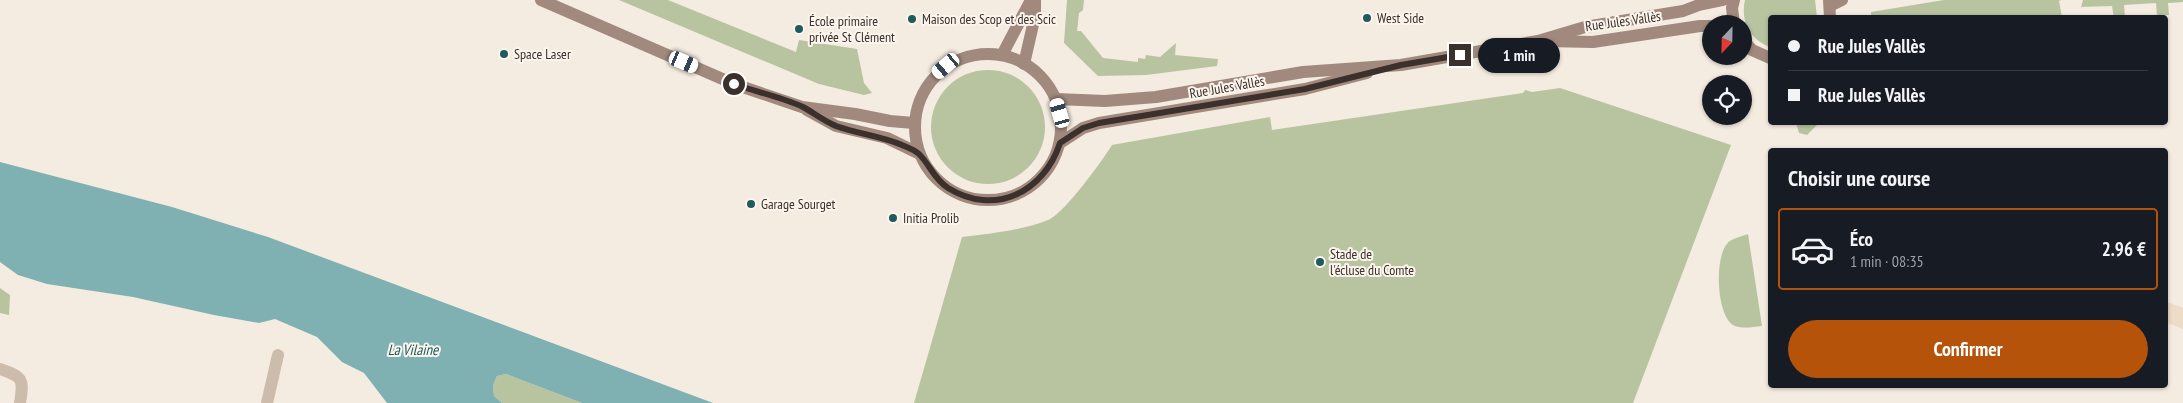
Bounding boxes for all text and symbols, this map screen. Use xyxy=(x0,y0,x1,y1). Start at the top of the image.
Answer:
street label: Rue Jules Vallès xyxy=(1584,7,1662,35)
place label: West Side xyxy=(1377,9,1424,27)
place label: Maison des Scop et des Scic xyxy=(922,10,1056,28)
place label: École primaire privée St Clément xyxy=(809,12,895,46)
marker: West Side xyxy=(1361,12,1373,24)
marker: Maison des Scop et des Scic xyxy=(906,13,918,25)
north arrow xyxy=(1702,15,1752,65)
map controls xyxy=(1702,15,1752,125)
marker: École primaire privée St Clément xyxy=(793,23,805,35)
text: Rue Jules Vallès xyxy=(1818,34,1925,58)
callout: 1 min xyxy=(1478,38,1560,72)
route end xyxy=(1449,44,1471,66)
place label: Space Laser xyxy=(514,45,571,63)
text: 1 min xyxy=(1503,45,1535,65)
marker: Space Laser xyxy=(498,48,510,60)
car xyxy=(667,49,700,75)
car xyxy=(929,51,962,81)
street label: Rue Jules Vallès xyxy=(1188,71,1266,102)
route start xyxy=(723,73,745,95)
button: locate xyxy=(1702,75,1752,125)
text: Rue Jules Vallès xyxy=(1818,83,1925,107)
car xyxy=(1048,97,1071,129)
text: Choisir une course xyxy=(1788,164,1930,192)
place label: Garage Sourget xyxy=(761,195,836,213)
marker: Garage Sourget xyxy=(745,198,757,210)
place label: Initia Prolib xyxy=(903,209,959,227)
marker: Initia Prolib xyxy=(887,212,899,224)
icon: car xyxy=(1790,227,1835,272)
text: Éco xyxy=(1850,227,1873,251)
text: 2.96 € xyxy=(2102,237,2146,261)
place label: Stade de l'écluse du Comte xyxy=(1330,245,1414,279)
text: 1 min · 08:35 xyxy=(1850,251,1924,271)
marker: Stade de l'écluse du Comte xyxy=(1314,256,1326,268)
button: Confirmer xyxy=(1788,320,2148,378)
water label: La Vilaine xyxy=(388,340,439,359)

